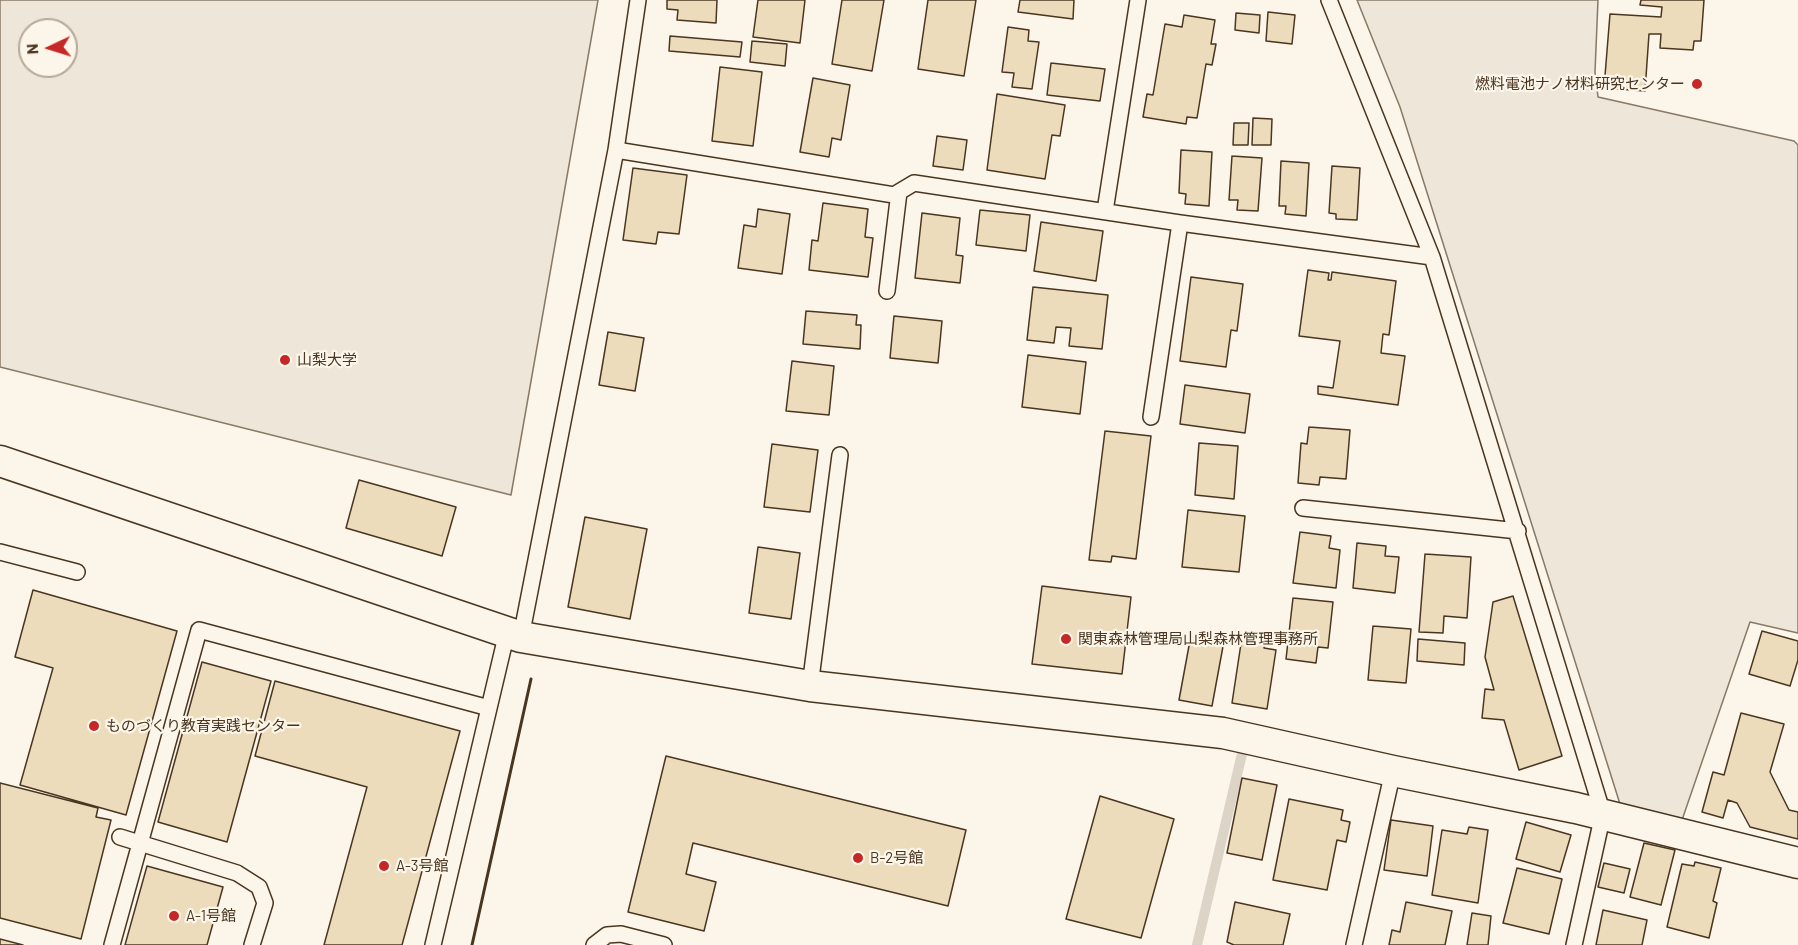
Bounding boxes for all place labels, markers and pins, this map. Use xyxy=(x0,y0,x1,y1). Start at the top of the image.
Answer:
place label: 燃料電池ナノ材料研究センター xyxy=(1475,75,1685,93)
marker: 燃料電池ナノ材料研究センター xyxy=(1690,77,1704,91)
place label: 山梨大学 xyxy=(297,351,357,369)
marker: 山梨大学 xyxy=(278,353,292,367)
place label: 関東森林管理局山梨森林管理事務所 xyxy=(1078,630,1318,648)
marker: 関東森林管理局山梨森林管理事務所 xyxy=(1059,632,1073,646)
place label: ものづくり教育実践センター xyxy=(106,717,301,735)
marker: ものづくり教育実践センター xyxy=(87,719,101,733)
place label: B-2号館 xyxy=(870,849,923,867)
marker: B-2号館 xyxy=(851,851,865,865)
place label: A-3号館 xyxy=(396,857,449,875)
marker: A-3号館 xyxy=(377,859,391,873)
place label: A-1号館 xyxy=(186,907,236,925)
marker: A-1号館 xyxy=(167,909,181,923)

